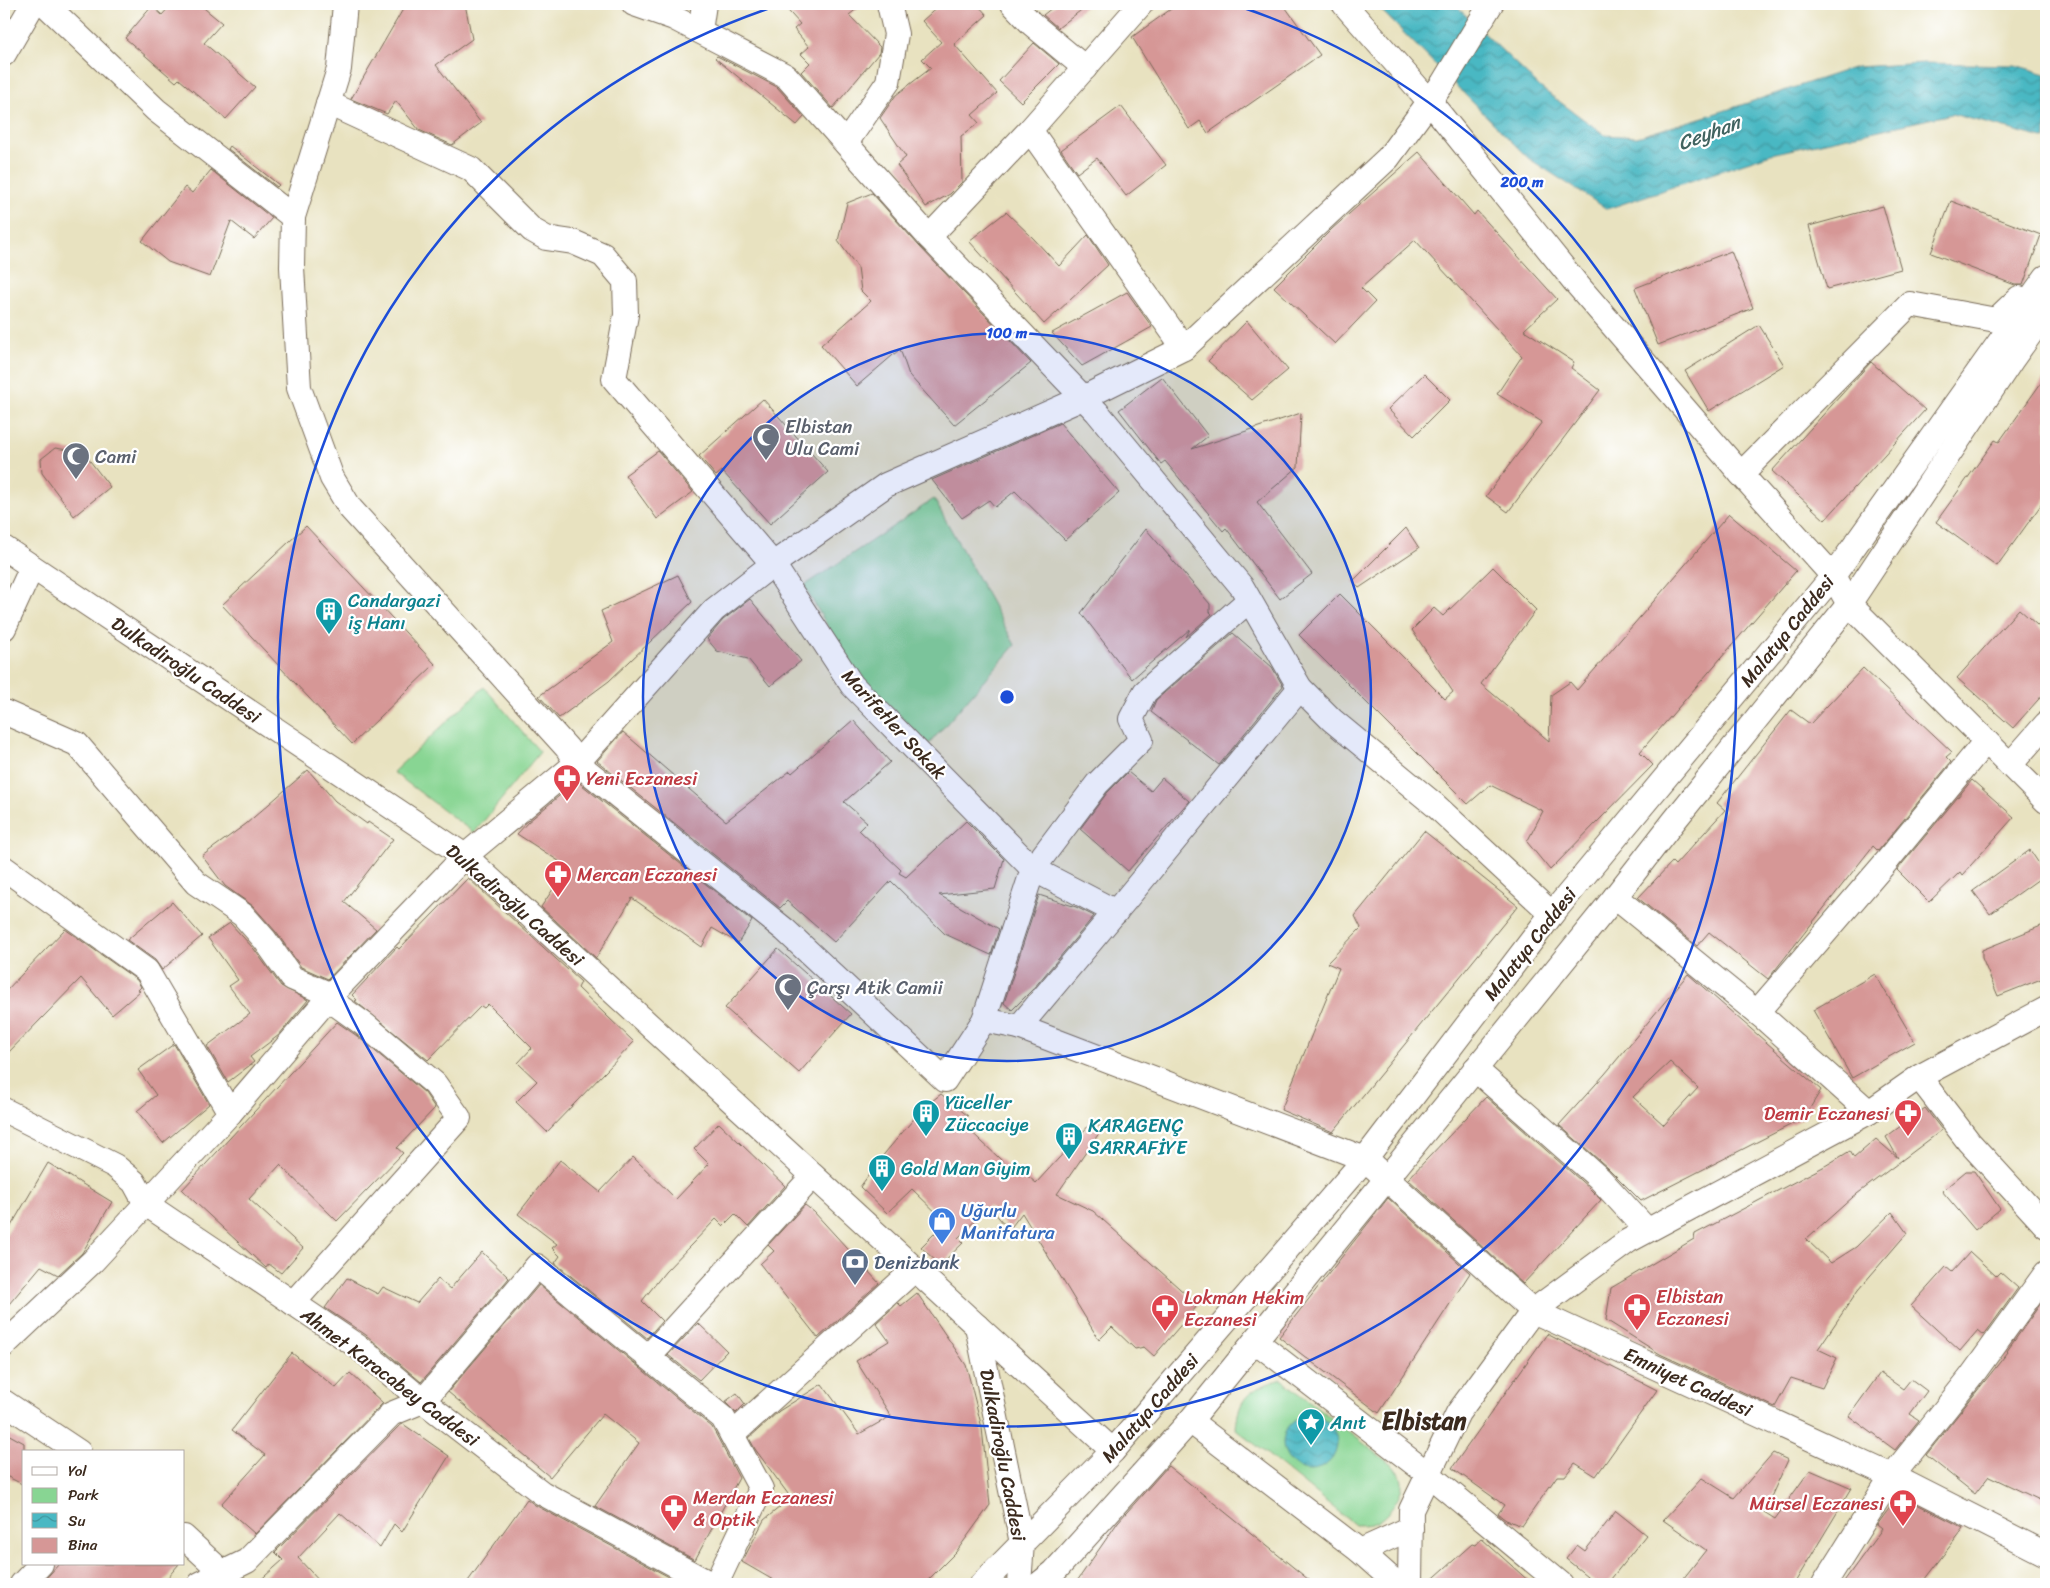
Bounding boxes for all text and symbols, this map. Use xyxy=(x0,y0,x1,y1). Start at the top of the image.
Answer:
water label: Ceyhan xyxy=(1673,105,1747,160)
text: 200 m xyxy=(1499,169,1544,195)
text: 100 m xyxy=(987,320,1028,346)
place label: Elbistan Ulu Cami xyxy=(785,410,860,465)
mosque icon: Elbistan Ulu Cami xyxy=(751,422,781,461)
place label: Cami xyxy=(95,440,137,473)
mosque icon: Cami xyxy=(61,441,91,480)
street label: Malatya Caddesi xyxy=(1731,567,1843,695)
place label: Candargazi iş Hanı xyxy=(348,584,441,639)
building icon: Candargazi iş Hanı xyxy=(314,596,344,635)
street label: Dulkadiroğlu Caddesi xyxy=(104,608,268,733)
street label: Marifetler Sokak xyxy=(833,661,955,788)
centre of rings xyxy=(998,688,1016,706)
place label: Yeni Eczanesi xyxy=(586,762,698,795)
pharmacy icon: Yeni Eczanesi xyxy=(552,763,582,802)
street label: Dulkadiroğlu Caddesi xyxy=(438,835,592,975)
place label: Mercan Eczanesi xyxy=(577,858,718,891)
pharmacy icon: Mercan Eczanesi xyxy=(543,859,573,898)
street label: Malatya Caddesi xyxy=(1475,879,1586,1008)
place label: Çarşı Atik Camii xyxy=(807,971,943,1004)
mosque icon: Çarşı Atik Camii xyxy=(773,972,803,1011)
place label: Yüceller Züccaciye xyxy=(945,1086,1029,1141)
place label: Demir Eczanesi xyxy=(1764,1097,1890,1130)
building icon: Yüceller Züccaciye xyxy=(911,1098,941,1137)
pharmacy icon: Demir Eczanesi xyxy=(1893,1098,1923,1137)
place label: KARAGENÇ SARRAFİYE xyxy=(1088,1109,1188,1164)
building icon: KARAGENÇ SARRAFİYE xyxy=(1054,1121,1084,1160)
place label: Gold Man Giyim xyxy=(901,1152,1031,1185)
building icon: Gold Man Giyim xyxy=(867,1153,897,1192)
place label: Uğurlu Manifatura xyxy=(961,1194,1055,1249)
shop icon: Uğurlu Manifatura xyxy=(927,1206,957,1245)
place label: Denizbank xyxy=(874,1246,960,1279)
bank icon: Denizbank xyxy=(840,1247,870,1286)
place label: Elbistan Eczanesi xyxy=(1656,1280,1729,1335)
place label: Lokman Hekim Eczanesi xyxy=(1184,1281,1304,1336)
pharmacy icon: Elbistan Eczanesi xyxy=(1622,1292,1652,1331)
pharmacy icon: Lokman Hekim Eczanesi xyxy=(1150,1293,1180,1332)
street label: Ahmet Karacabey Caddesi xyxy=(293,1298,487,1456)
street label: Emniyet Caddesi xyxy=(1618,1338,1758,1427)
street label: Malatya Caddesi xyxy=(1093,1345,1208,1470)
street label: Dulkadiroğlu Caddesi xyxy=(970,1366,1036,1545)
district label: Elbistan xyxy=(1382,1400,1467,1442)
place label: Anıt xyxy=(1329,1406,1366,1439)
place icon: Anıt xyxy=(1296,1407,1326,1446)
legend xyxy=(22,1450,185,1566)
text: Yol xyxy=(68,1458,87,1484)
place label: Merdan Eczanesi & Optik xyxy=(693,1481,834,1536)
text: Park xyxy=(68,1482,99,1508)
place label: Mürsel Eczanesi xyxy=(1750,1487,1885,1520)
pharmacy icon: Mürsel Eczanesi xyxy=(1888,1488,1918,1527)
pharmacy icon: Merdan Eczanesi & Optik xyxy=(659,1493,689,1532)
text: Su xyxy=(68,1508,85,1534)
text: Bina xyxy=(68,1532,98,1558)

